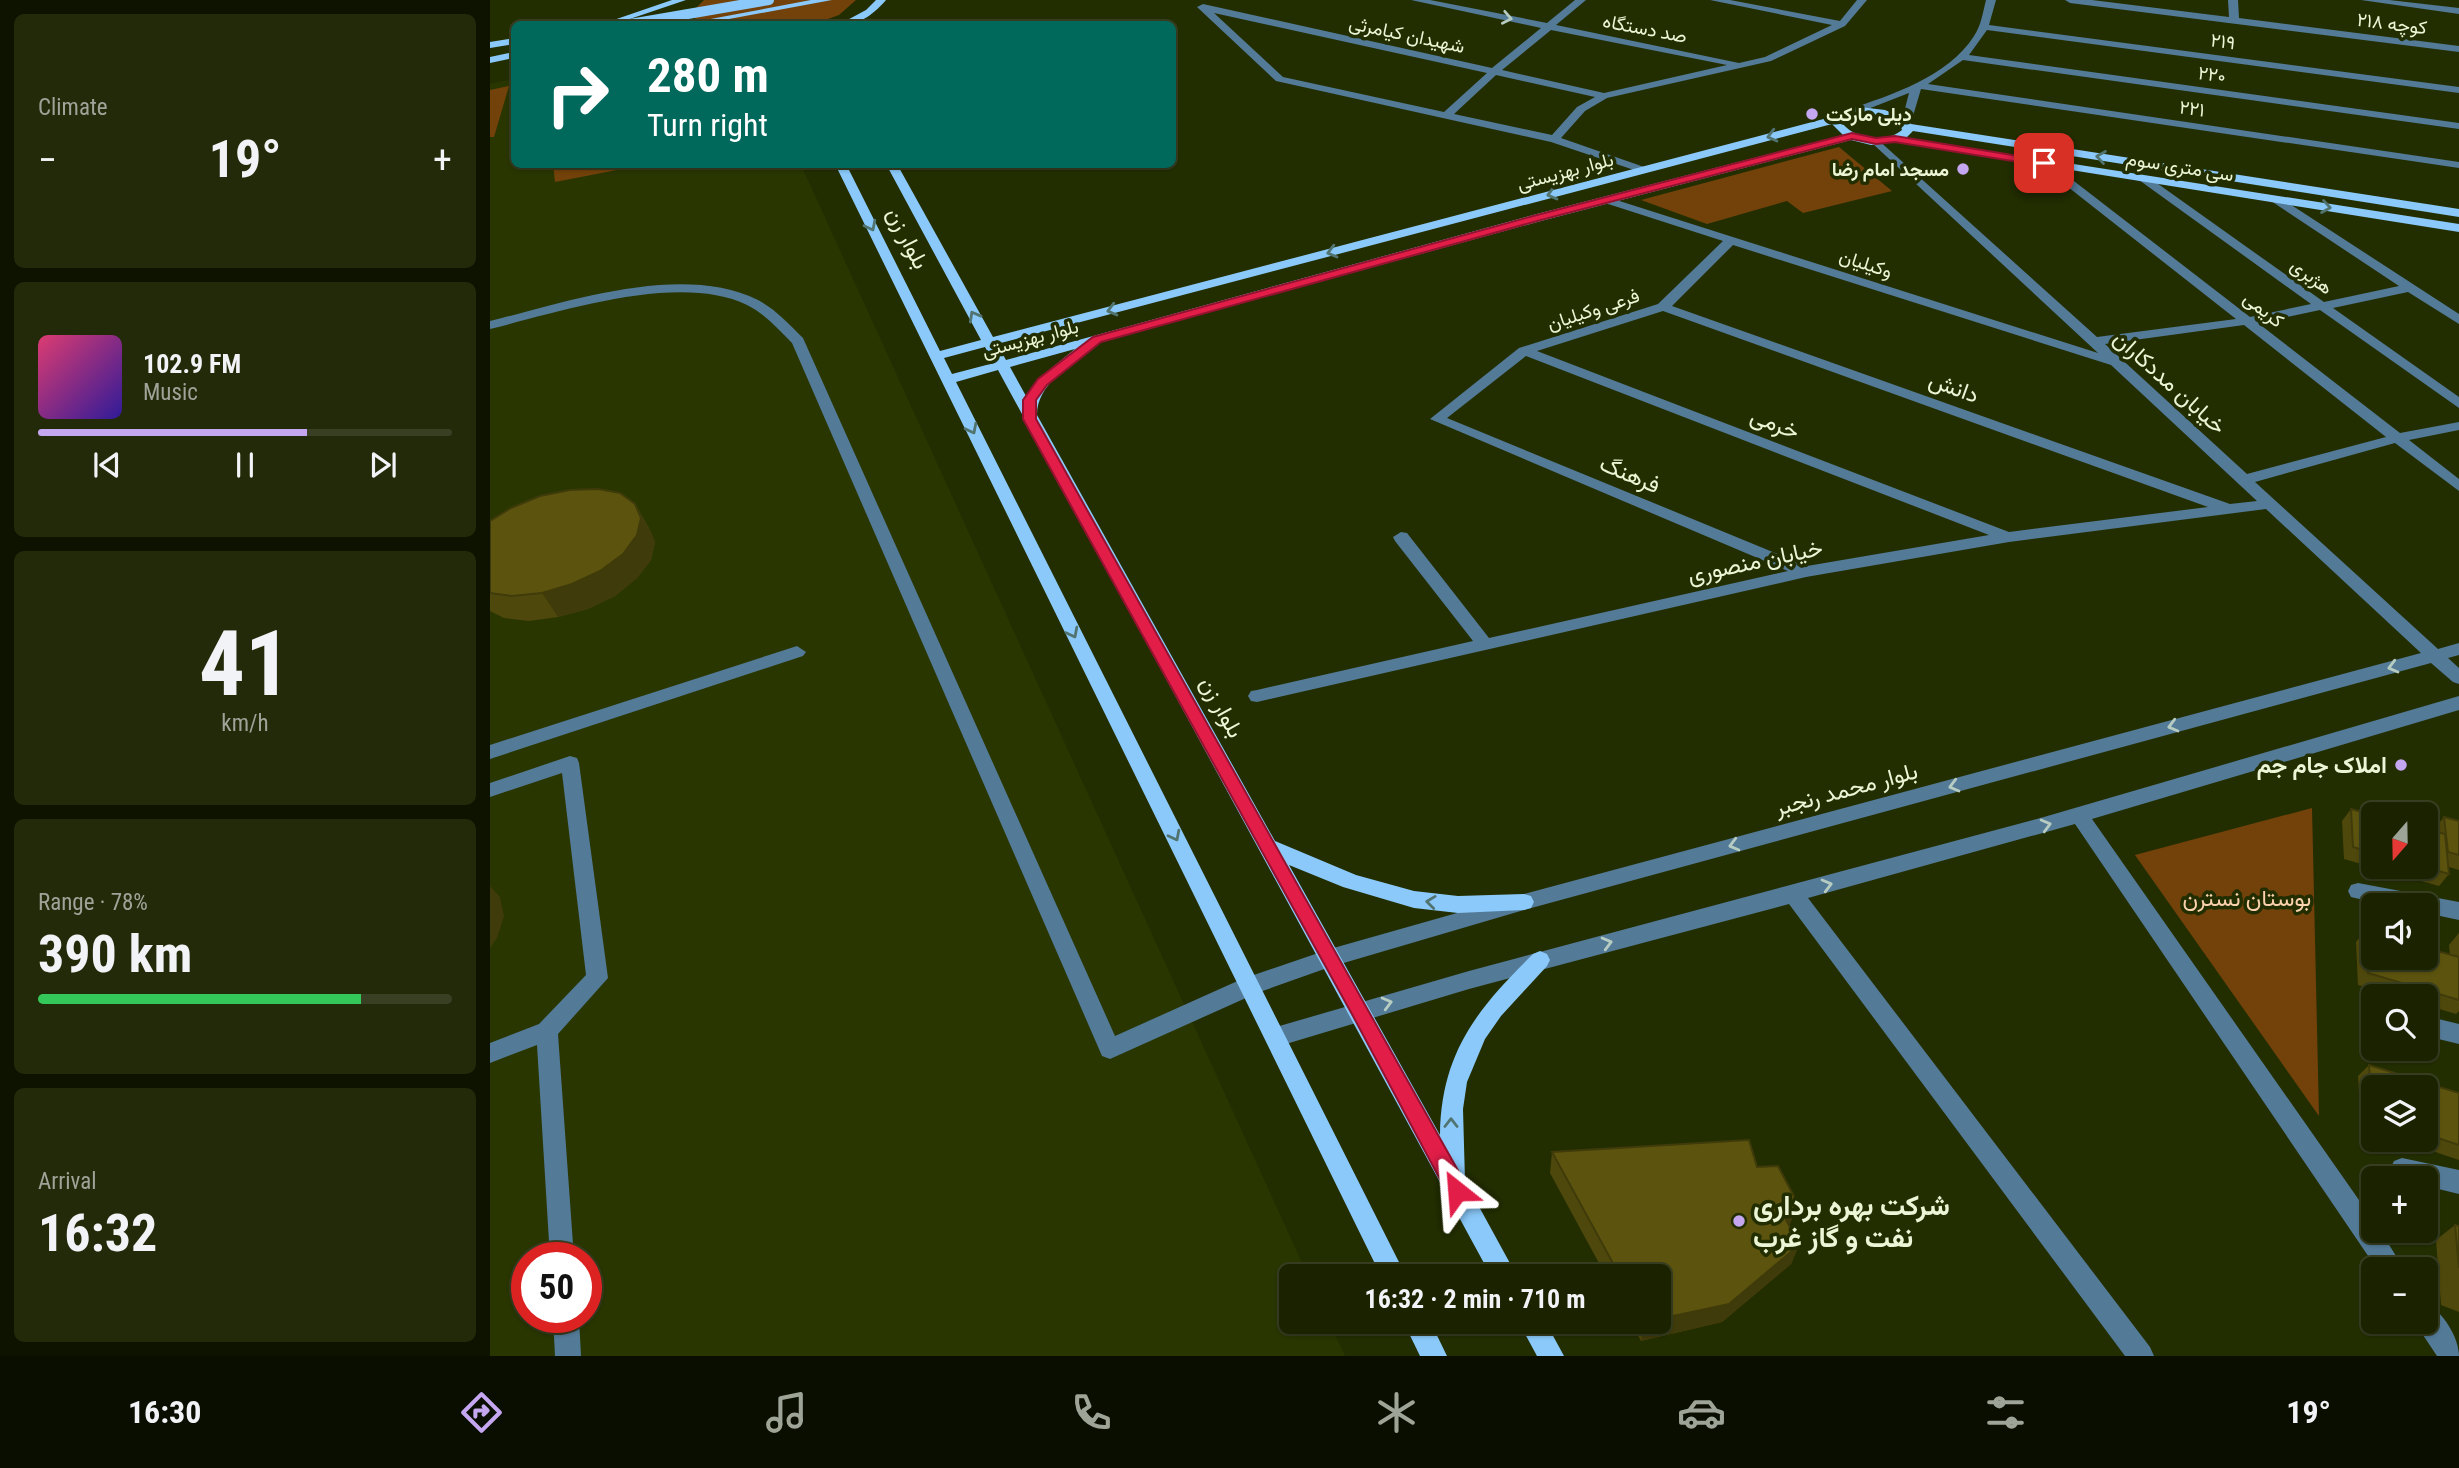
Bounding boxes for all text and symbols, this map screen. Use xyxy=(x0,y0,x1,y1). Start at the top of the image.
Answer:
street label: کوچه ۲۱۸ xyxy=(2355,8,2428,41)
street label: صد دستگاه xyxy=(1601,9,1689,48)
one-way arrow xyxy=(1501,10,1513,25)
street label: شهیدان کیامرثی xyxy=(1347,11,1467,58)
street label: ۲۱۹ xyxy=(2209,28,2237,55)
text: 280 m xyxy=(647,47,769,104)
icon: right xyxy=(532,49,623,140)
street label: ۲۲۰ xyxy=(2197,61,2227,88)
text: Climate xyxy=(38,94,108,121)
street label: ۲۲۱ xyxy=(2178,95,2206,122)
place label: دیلی مارکت xyxy=(1826,103,1912,127)
text: Turn right xyxy=(647,106,768,144)
marker: دیلی مارکت xyxy=(1804,106,1820,122)
one-way arrow xyxy=(1766,128,1778,142)
text: 19° xyxy=(209,129,281,190)
pin xyxy=(2014,133,2074,193)
text: − xyxy=(38,138,57,182)
text: + xyxy=(433,138,452,182)
icon: arrive xyxy=(2025,144,2063,182)
street label: سی متری سوم xyxy=(2124,147,2235,187)
street label: بلوار بهزیستی xyxy=(1514,148,1616,195)
one-way arrow xyxy=(2095,150,2107,165)
place label: مسجد امام رضا xyxy=(1832,158,1949,182)
marker: مسجد امام رضا xyxy=(1955,161,1971,177)
one-way arrow xyxy=(1546,186,1558,200)
one-way arrow xyxy=(2320,199,2332,214)
street label: بلوار زن xyxy=(880,203,934,274)
one-way arrow xyxy=(862,219,876,231)
one-way arrow xyxy=(1326,244,1338,258)
street label: وکیلیان xyxy=(1836,244,1895,283)
street label: هژبری xyxy=(2286,253,2337,299)
street label: فرعی وکیلیان xyxy=(1544,284,1642,335)
street label: کریمی xyxy=(2239,286,2289,332)
one-way arrow xyxy=(1106,302,1118,316)
one-way arrow xyxy=(969,311,982,323)
street label: بلوار بهزیستی xyxy=(979,315,1081,362)
street label: خیابان مددکاران xyxy=(2107,325,2231,441)
text: 102.9 FM xyxy=(143,349,241,379)
street label: دانش xyxy=(1925,366,1983,409)
text: Music xyxy=(143,379,198,406)
street label: خرمی xyxy=(1746,402,1803,446)
one-way arrow xyxy=(963,422,977,434)
icon: previous xyxy=(88,446,126,484)
icon: pause xyxy=(226,446,264,484)
icon: next xyxy=(364,446,402,484)
street label: فرهنگ xyxy=(1595,450,1664,500)
street label: خیابان منصوری xyxy=(1685,534,1825,590)
text: 41 xyxy=(199,611,291,717)
one-way arrow xyxy=(1065,626,1079,638)
one-way arrow xyxy=(2387,659,2399,673)
street label: بلوار زن xyxy=(1193,672,1249,743)
text: km/h xyxy=(221,710,269,737)
one-way arrow xyxy=(2168,718,2180,732)
place label: املاک جام جم xyxy=(2257,752,2387,780)
street label: بلوار محمد رنجبر xyxy=(1771,757,1921,823)
marker: املاک جام جم xyxy=(2393,757,2409,773)
one-way arrow xyxy=(1948,777,1960,792)
north arrow xyxy=(2361,802,2438,878)
map controls xyxy=(2361,802,2438,1334)
one-way arrow xyxy=(2040,818,2052,833)
one-way arrow xyxy=(1167,829,1180,842)
one-way arrow xyxy=(1728,837,1740,851)
one-way arrow xyxy=(1821,879,1833,893)
park label: بوستان نسترن xyxy=(2183,885,2311,913)
text: Range · 78% xyxy=(38,889,148,916)
button: sound xyxy=(2361,893,2438,970)
one-way arrow xyxy=(1425,895,1437,910)
text: 390 km xyxy=(38,924,192,985)
one-way arrow xyxy=(1601,937,1613,951)
button: search xyxy=(2361,984,2438,1061)
one-way arrow xyxy=(1381,996,1393,1011)
button: layers xyxy=(2361,1075,2438,1152)
one-way arrow xyxy=(1443,1117,1459,1128)
position arrow xyxy=(1420,1154,1494,1228)
button: + xyxy=(2361,1166,2438,1243)
text: Arrival xyxy=(38,1168,97,1195)
place label: شرکت بهره برداری نفت و گاز غرب xyxy=(1753,1189,1950,1255)
text: 16:32 xyxy=(38,1203,157,1264)
marker: شرکت بهره برداری نفت و گاز غرب xyxy=(1731,1213,1747,1229)
speed limit sign: 50 xyxy=(511,1242,602,1333)
button: − xyxy=(2361,1257,2438,1334)
text: 16:32 · 2 min · 710 m xyxy=(1365,1284,1585,1314)
icon: directions xyxy=(457,1388,506,1437)
icon: music xyxy=(762,1388,811,1437)
icon: phone xyxy=(1067,1388,1116,1437)
icon: climate xyxy=(1372,1388,1421,1437)
icon: car xyxy=(1677,1388,1726,1437)
icon: filters xyxy=(1981,1388,2030,1437)
text: 16:30 xyxy=(128,1393,201,1431)
text: 19° xyxy=(2286,1393,2331,1431)

